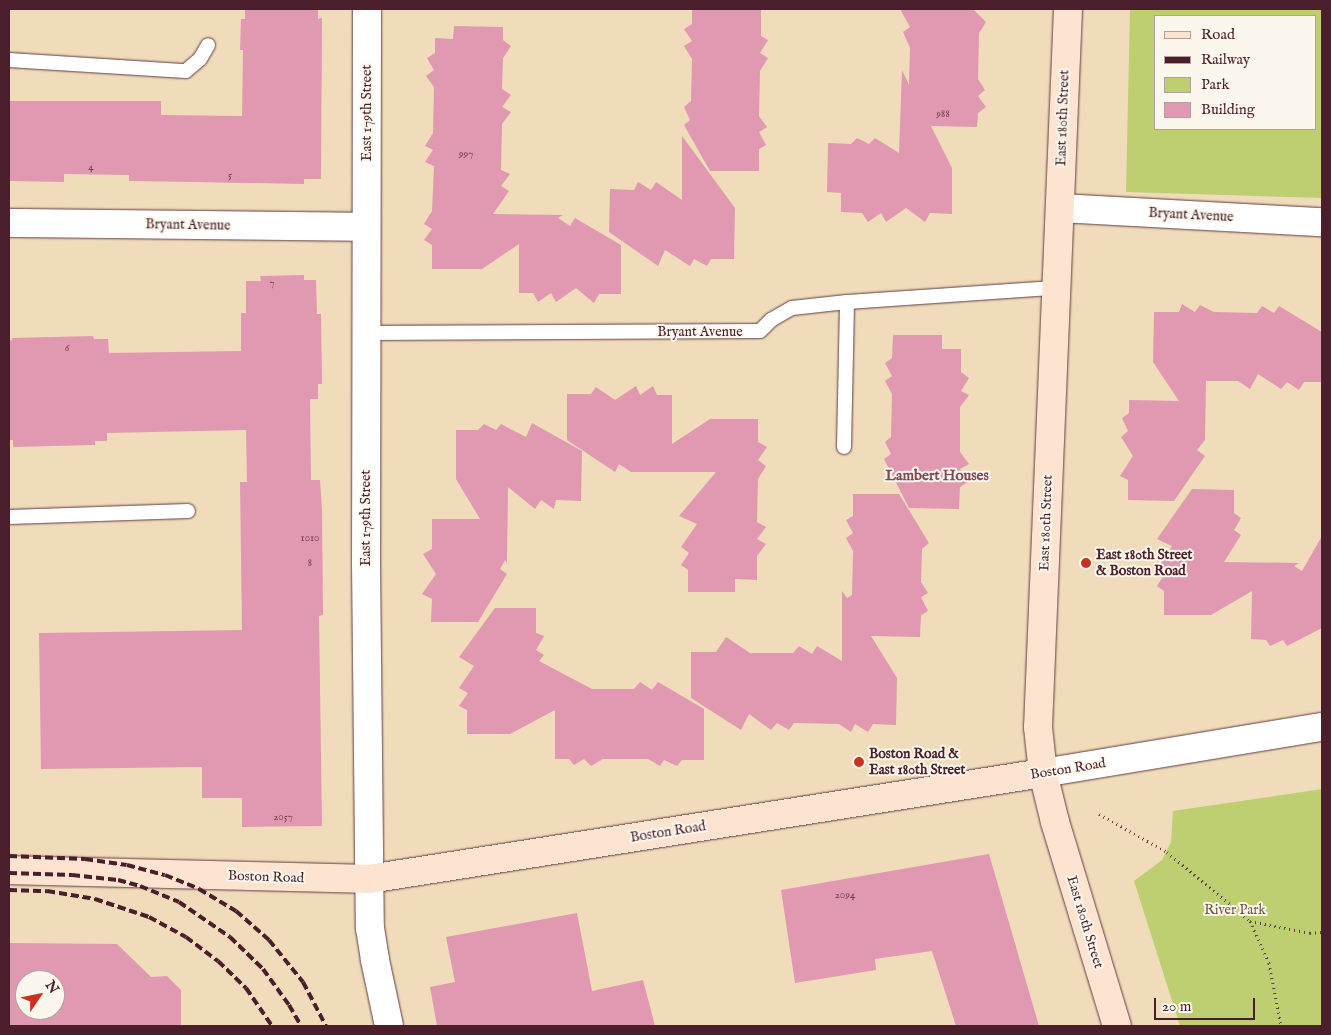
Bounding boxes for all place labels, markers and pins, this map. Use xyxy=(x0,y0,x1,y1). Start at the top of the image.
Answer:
place label: East 180th Street & Boston Road xyxy=(1096,547,1192,580)
marker: East 180th Street & Boston Road xyxy=(1080,557,1092,569)
place label: Boston Road & East 180th Street xyxy=(869,746,965,779)
marker: Boston Road & East 180th Street xyxy=(853,756,865,768)

